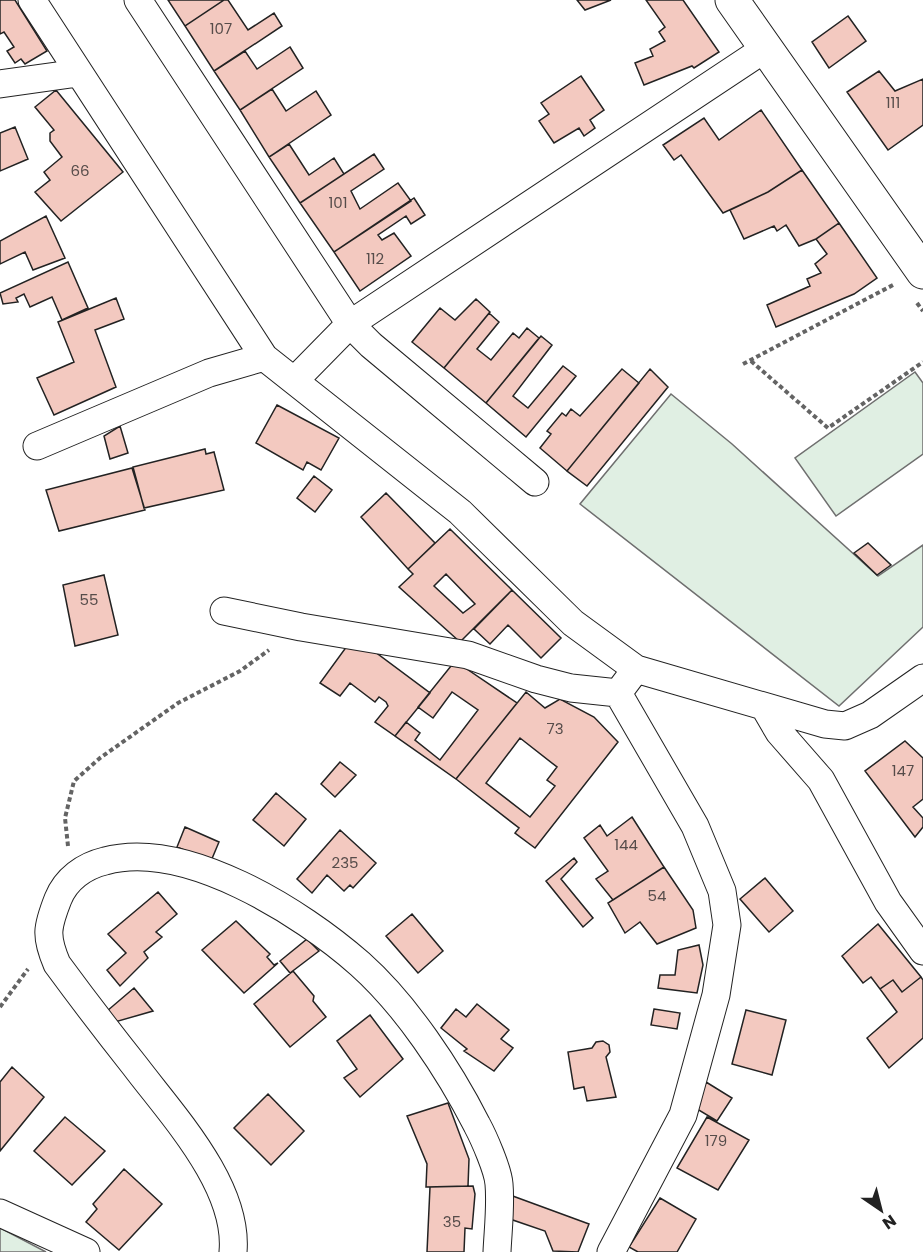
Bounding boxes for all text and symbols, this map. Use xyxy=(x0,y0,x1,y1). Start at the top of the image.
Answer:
house number: 107 xyxy=(210,18,232,39)
house number: 111 xyxy=(886,92,900,113)
house number: 66 xyxy=(70,160,90,181)
house number: 101 xyxy=(328,192,348,213)
house number: 112 xyxy=(366,248,384,269)
house number: 55 xyxy=(80,589,98,610)
house number: 73 xyxy=(546,718,564,739)
house number: 147 xyxy=(892,760,914,781)
house number: 144 xyxy=(614,834,638,855)
house number: 235 xyxy=(332,852,358,873)
house number: 54 xyxy=(648,885,666,906)
house number: 179 xyxy=(705,1130,727,1151)
north arrow xyxy=(851,1180,911,1240)
text: N xyxy=(878,1209,901,1235)
house number: 35 xyxy=(443,1211,461,1232)

